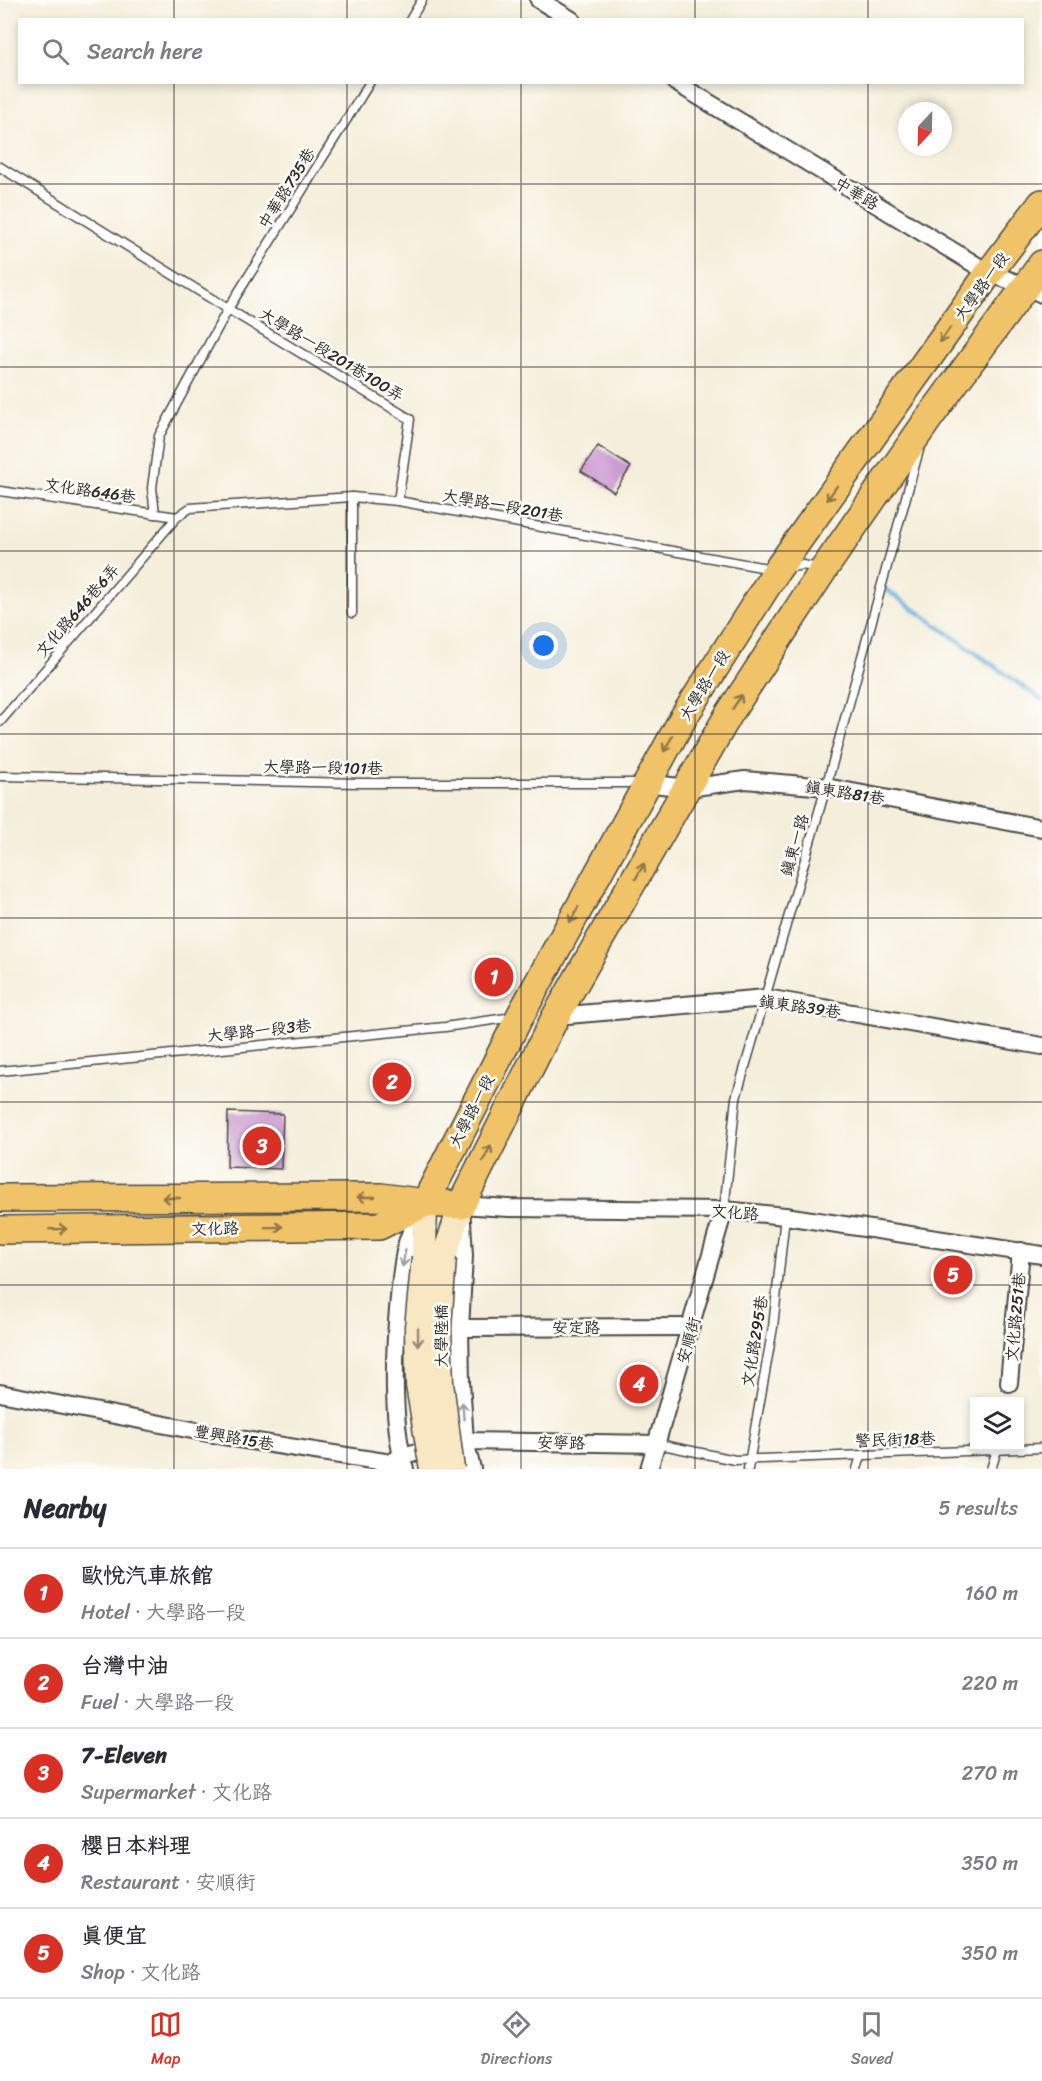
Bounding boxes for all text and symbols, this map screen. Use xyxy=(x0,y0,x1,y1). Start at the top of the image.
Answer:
search box xyxy=(18,18,1024,84)
text: Search here xyxy=(87,32,203,71)
icon: search xyxy=(39,35,72,68)
north arrow xyxy=(898,102,952,156)
street label: 中華路735巷 xyxy=(250,142,323,235)
street label: 中華路 xyxy=(829,169,885,218)
street label: 大學路一段 xyxy=(946,245,1017,327)
street label: 大學路一段201巷100弄 xyxy=(253,299,410,409)
one-way arrow xyxy=(939,326,951,342)
street label: 文化路646巷 xyxy=(42,470,138,511)
street label: 大學路一段201巷 xyxy=(440,481,566,530)
one-way arrow xyxy=(826,485,838,501)
street label: 文化路646巷6弄 xyxy=(28,557,127,664)
your location xyxy=(529,631,558,660)
street label: 大學路一段 xyxy=(671,644,738,727)
one-way arrow xyxy=(732,694,744,711)
one-way arrow xyxy=(662,735,674,752)
street label: 大學路一段101巷 xyxy=(263,752,383,783)
street label: 鎮東路81巷 xyxy=(803,772,887,813)
street label: 鎮東一路 xyxy=(772,810,817,880)
one-way arrow xyxy=(634,863,646,880)
one-way arrow xyxy=(568,906,579,924)
pin: 1 xyxy=(474,954,514,1000)
street label: 鎮東路39巷 xyxy=(757,986,843,1027)
street label: 大學路一段3巷 xyxy=(205,1011,313,1050)
pin: 2 xyxy=(372,1060,412,1104)
street label: 大學路一段 xyxy=(440,1069,503,1153)
pin: 3 xyxy=(242,1124,282,1168)
one-way arrow xyxy=(481,1145,493,1162)
one-way arrow xyxy=(357,1191,377,1203)
one-way arrow xyxy=(162,1192,182,1204)
street label: 文化路 xyxy=(710,1196,760,1229)
street label: 文化路 xyxy=(191,1214,239,1243)
one-way arrow xyxy=(264,1221,284,1233)
one-way arrow xyxy=(48,1223,68,1235)
one-way arrow xyxy=(398,1247,409,1267)
pin: 5 xyxy=(934,1252,972,1298)
street label: 文化路251巷 xyxy=(997,1271,1034,1363)
street label: 文化路295巷 xyxy=(733,1293,776,1389)
street label: 大學陸橋 xyxy=(427,1304,456,1368)
street label: 安定路 xyxy=(552,1313,600,1342)
street label: 安順街 xyxy=(668,1313,709,1367)
one-way arrow xyxy=(412,1326,423,1346)
pin: 4 xyxy=(620,1362,658,1406)
map controls xyxy=(970,1397,1024,1451)
button: layers xyxy=(970,1397,1024,1451)
one-way arrow xyxy=(457,1402,468,1422)
street label: 豐興路15巷 xyxy=(192,1416,276,1459)
street label: 警民街18巷 xyxy=(854,1424,936,1455)
street label: 安寧路 xyxy=(537,1428,585,1457)
text: Nearby xyxy=(24,1485,106,1531)
text: 5 results xyxy=(939,1491,1018,1526)
text: 歐悅汽車旅館 xyxy=(81,1556,213,1595)
text: 1 xyxy=(39,1576,48,1611)
text: 160 m xyxy=(965,1576,1018,1611)
text: Hotel · 大學路一段 xyxy=(81,1595,246,1630)
text: 台灣中油 xyxy=(81,1646,169,1685)
text: 2 xyxy=(38,1666,49,1701)
text: 220 m xyxy=(962,1666,1018,1701)
text: Fuel · 大學路一段 xyxy=(81,1685,234,1720)
text: 7-Eleven xyxy=(81,1736,167,1775)
text: 3 xyxy=(38,1756,49,1791)
text: 270 m xyxy=(962,1756,1018,1791)
text: Supermarket · 文化路 xyxy=(81,1775,272,1810)
text: 櫻日本料理 xyxy=(81,1826,191,1865)
text: 4 xyxy=(37,1846,50,1881)
text: 350 m xyxy=(962,1846,1018,1881)
text: Restaurant · 安順街 xyxy=(81,1865,256,1900)
text: 真便宜 xyxy=(81,1916,147,1955)
text: 5 xyxy=(37,1936,50,1971)
text: 350 m xyxy=(962,1936,1018,1971)
text: Shop · 文化路 xyxy=(81,1955,201,1990)
tab: Map xyxy=(149,2008,182,2073)
tab: Directions xyxy=(481,2008,552,2073)
tab: Saved xyxy=(851,2008,893,2073)

